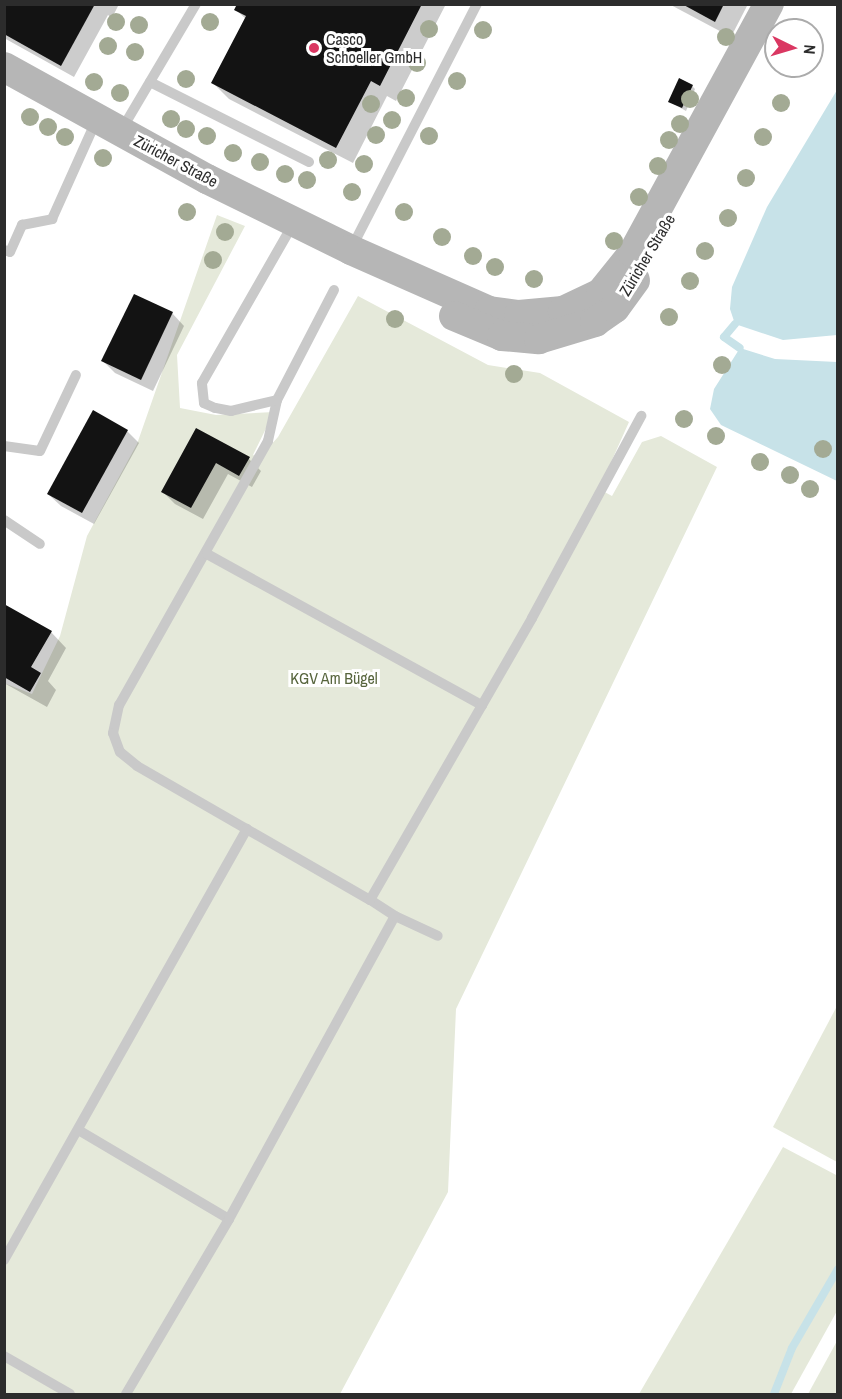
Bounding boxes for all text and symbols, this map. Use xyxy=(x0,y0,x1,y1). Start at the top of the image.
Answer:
north arrow xyxy=(764,18,824,78)
place label: Casco Schoeller GmbH xyxy=(326,29,422,67)
marker: Casco Schoeller GmbH xyxy=(307,41,321,55)
text: N xyxy=(799,44,821,55)
street label: Züricher Straße xyxy=(131,131,221,191)
street label: Züricher Straße xyxy=(615,211,679,299)
park label: KGV Am Bügel xyxy=(290,668,378,688)

